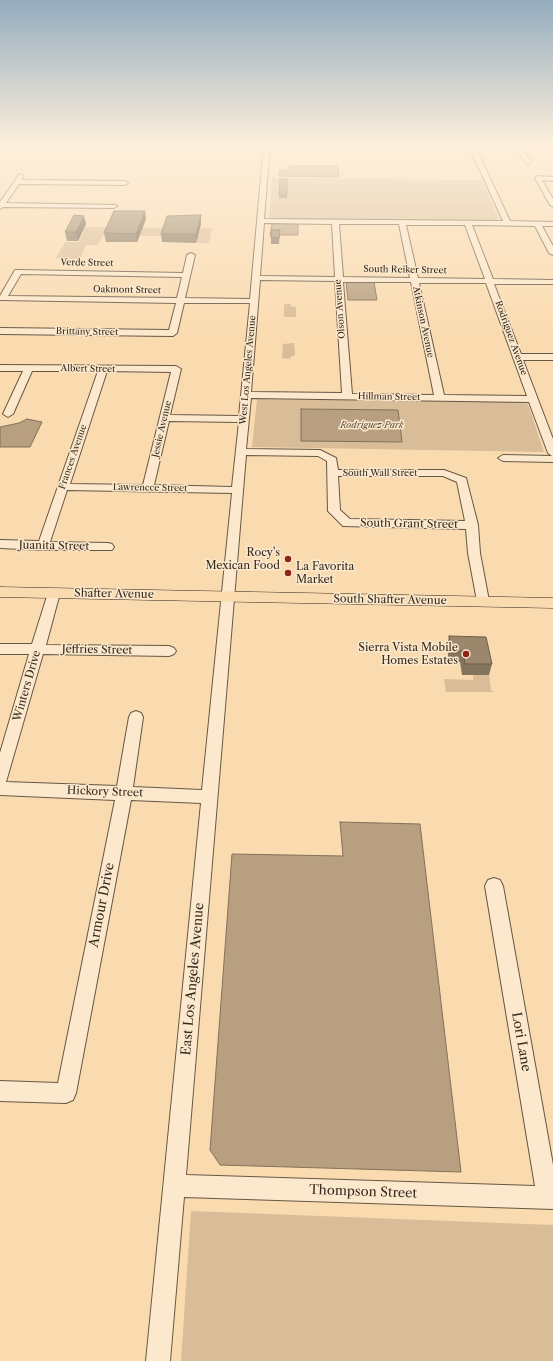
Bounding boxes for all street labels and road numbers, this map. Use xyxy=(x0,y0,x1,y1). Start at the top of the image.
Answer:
street label: Verde Street xyxy=(60,257,114,269)
street label: South Reiker Street xyxy=(363,264,447,276)
street label: Olson Avenue xyxy=(333,279,347,339)
street label: Oakmont Street xyxy=(93,284,161,296)
street label: Atkinson Avenue xyxy=(410,285,436,359)
street label: Rodriguez Avenue xyxy=(493,299,529,377)
street label: West Los Angeles Avenue xyxy=(238,315,258,425)
street label: Brittany Street xyxy=(56,326,118,338)
street label: Albert Street xyxy=(61,363,115,375)
street label: Hillman Street xyxy=(358,391,420,403)
street label: Jessie Avenue xyxy=(150,399,174,459)
street label: Frances Avenue xyxy=(57,423,89,491)
street label: South Wall Street xyxy=(343,468,417,478)
street label: Lawrencce Street xyxy=(113,482,187,494)
street label: South Grant Street xyxy=(360,517,458,531)
street label: Juanita Street xyxy=(19,539,89,553)
street label: Shafter Avenue xyxy=(74,587,154,601)
street label: South Shafter Avenue xyxy=(333,592,447,608)
street label: Jeffries Street xyxy=(62,643,132,657)
street label: Winters Drive xyxy=(11,649,43,723)
street label: Hickory Street xyxy=(67,784,143,800)
street label: Armour Drive xyxy=(86,861,118,949)
street label: East Los Angeles Avenue xyxy=(179,902,207,1056)
street label: Lori Lane xyxy=(508,1011,534,1073)
street label: Thompson Street xyxy=(309,1182,417,1202)

